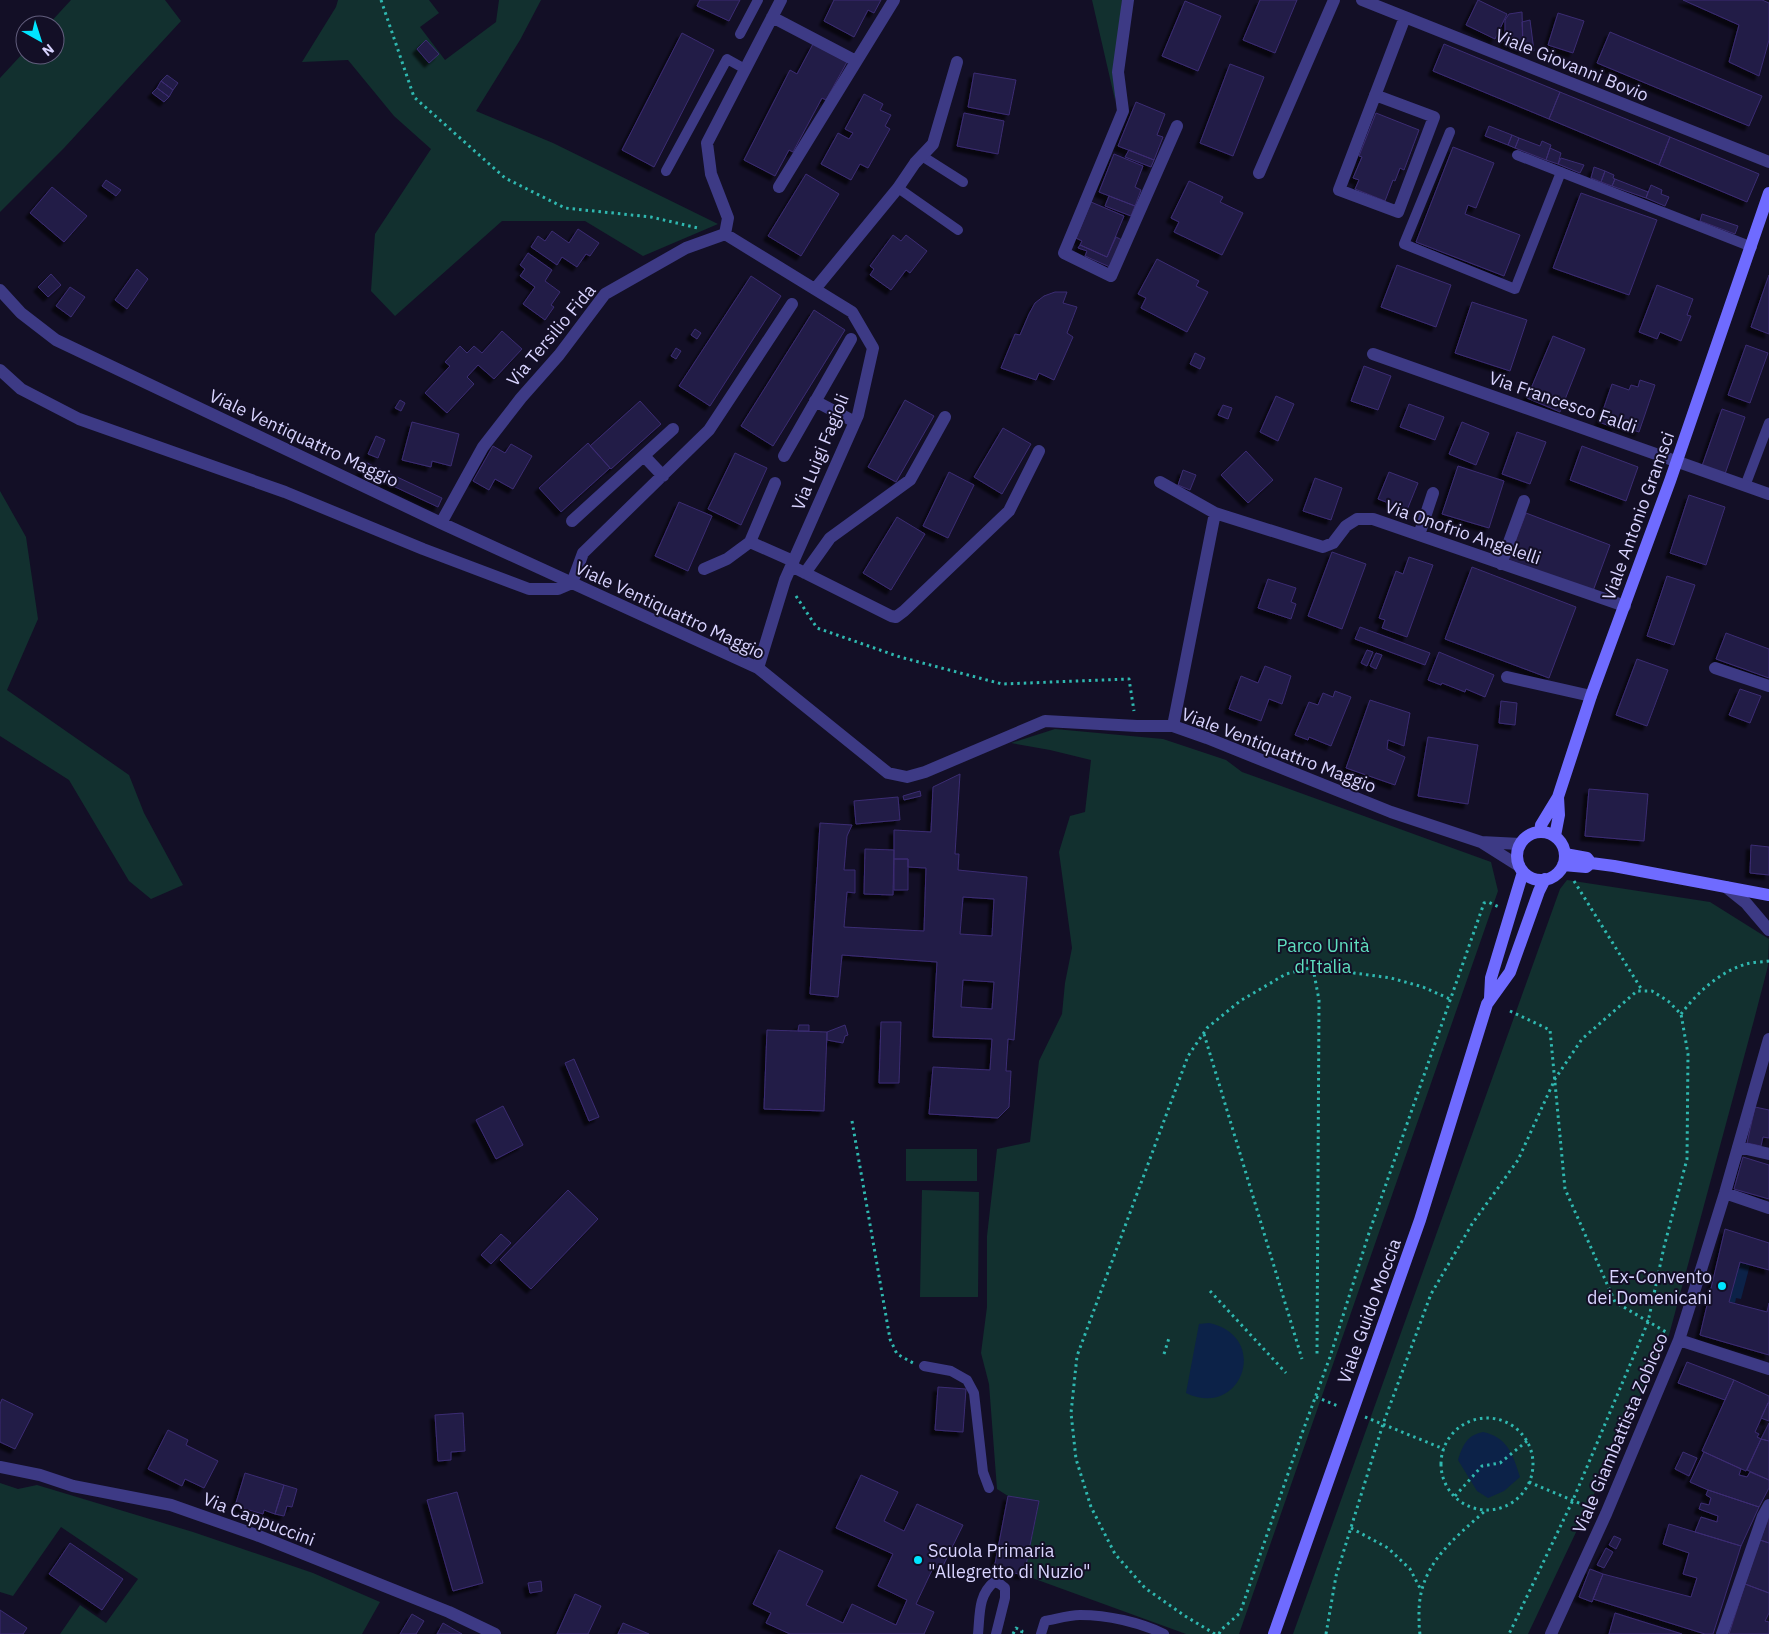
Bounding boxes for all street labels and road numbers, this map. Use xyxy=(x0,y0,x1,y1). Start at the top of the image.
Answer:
street label: Viale Giovanni Bovio xyxy=(1492,24,1652,106)
street label: Via Tersilio Fida xyxy=(502,279,601,391)
street label: Via Francesco Faldi xyxy=(1486,366,1640,438)
street label: Viale Ventiquattro Maggio xyxy=(205,384,403,492)
street label: Via Luigi Fagioli xyxy=(786,390,854,514)
street label: Viale Antonio Gramsci xyxy=(1597,428,1679,604)
street label: Via Onofrio Angelelli xyxy=(1382,495,1544,569)
street label: Viale Ventiquattro Maggio xyxy=(571,556,769,664)
street label: Viale Ventiquattro Maggio xyxy=(1178,702,1380,798)
street label: Viale Guido Moccia xyxy=(1332,1235,1406,1387)
street label: Viale Giambattista Zobicco xyxy=(1567,1329,1673,1537)
street label: Via Cappuccini xyxy=(200,1487,318,1551)

